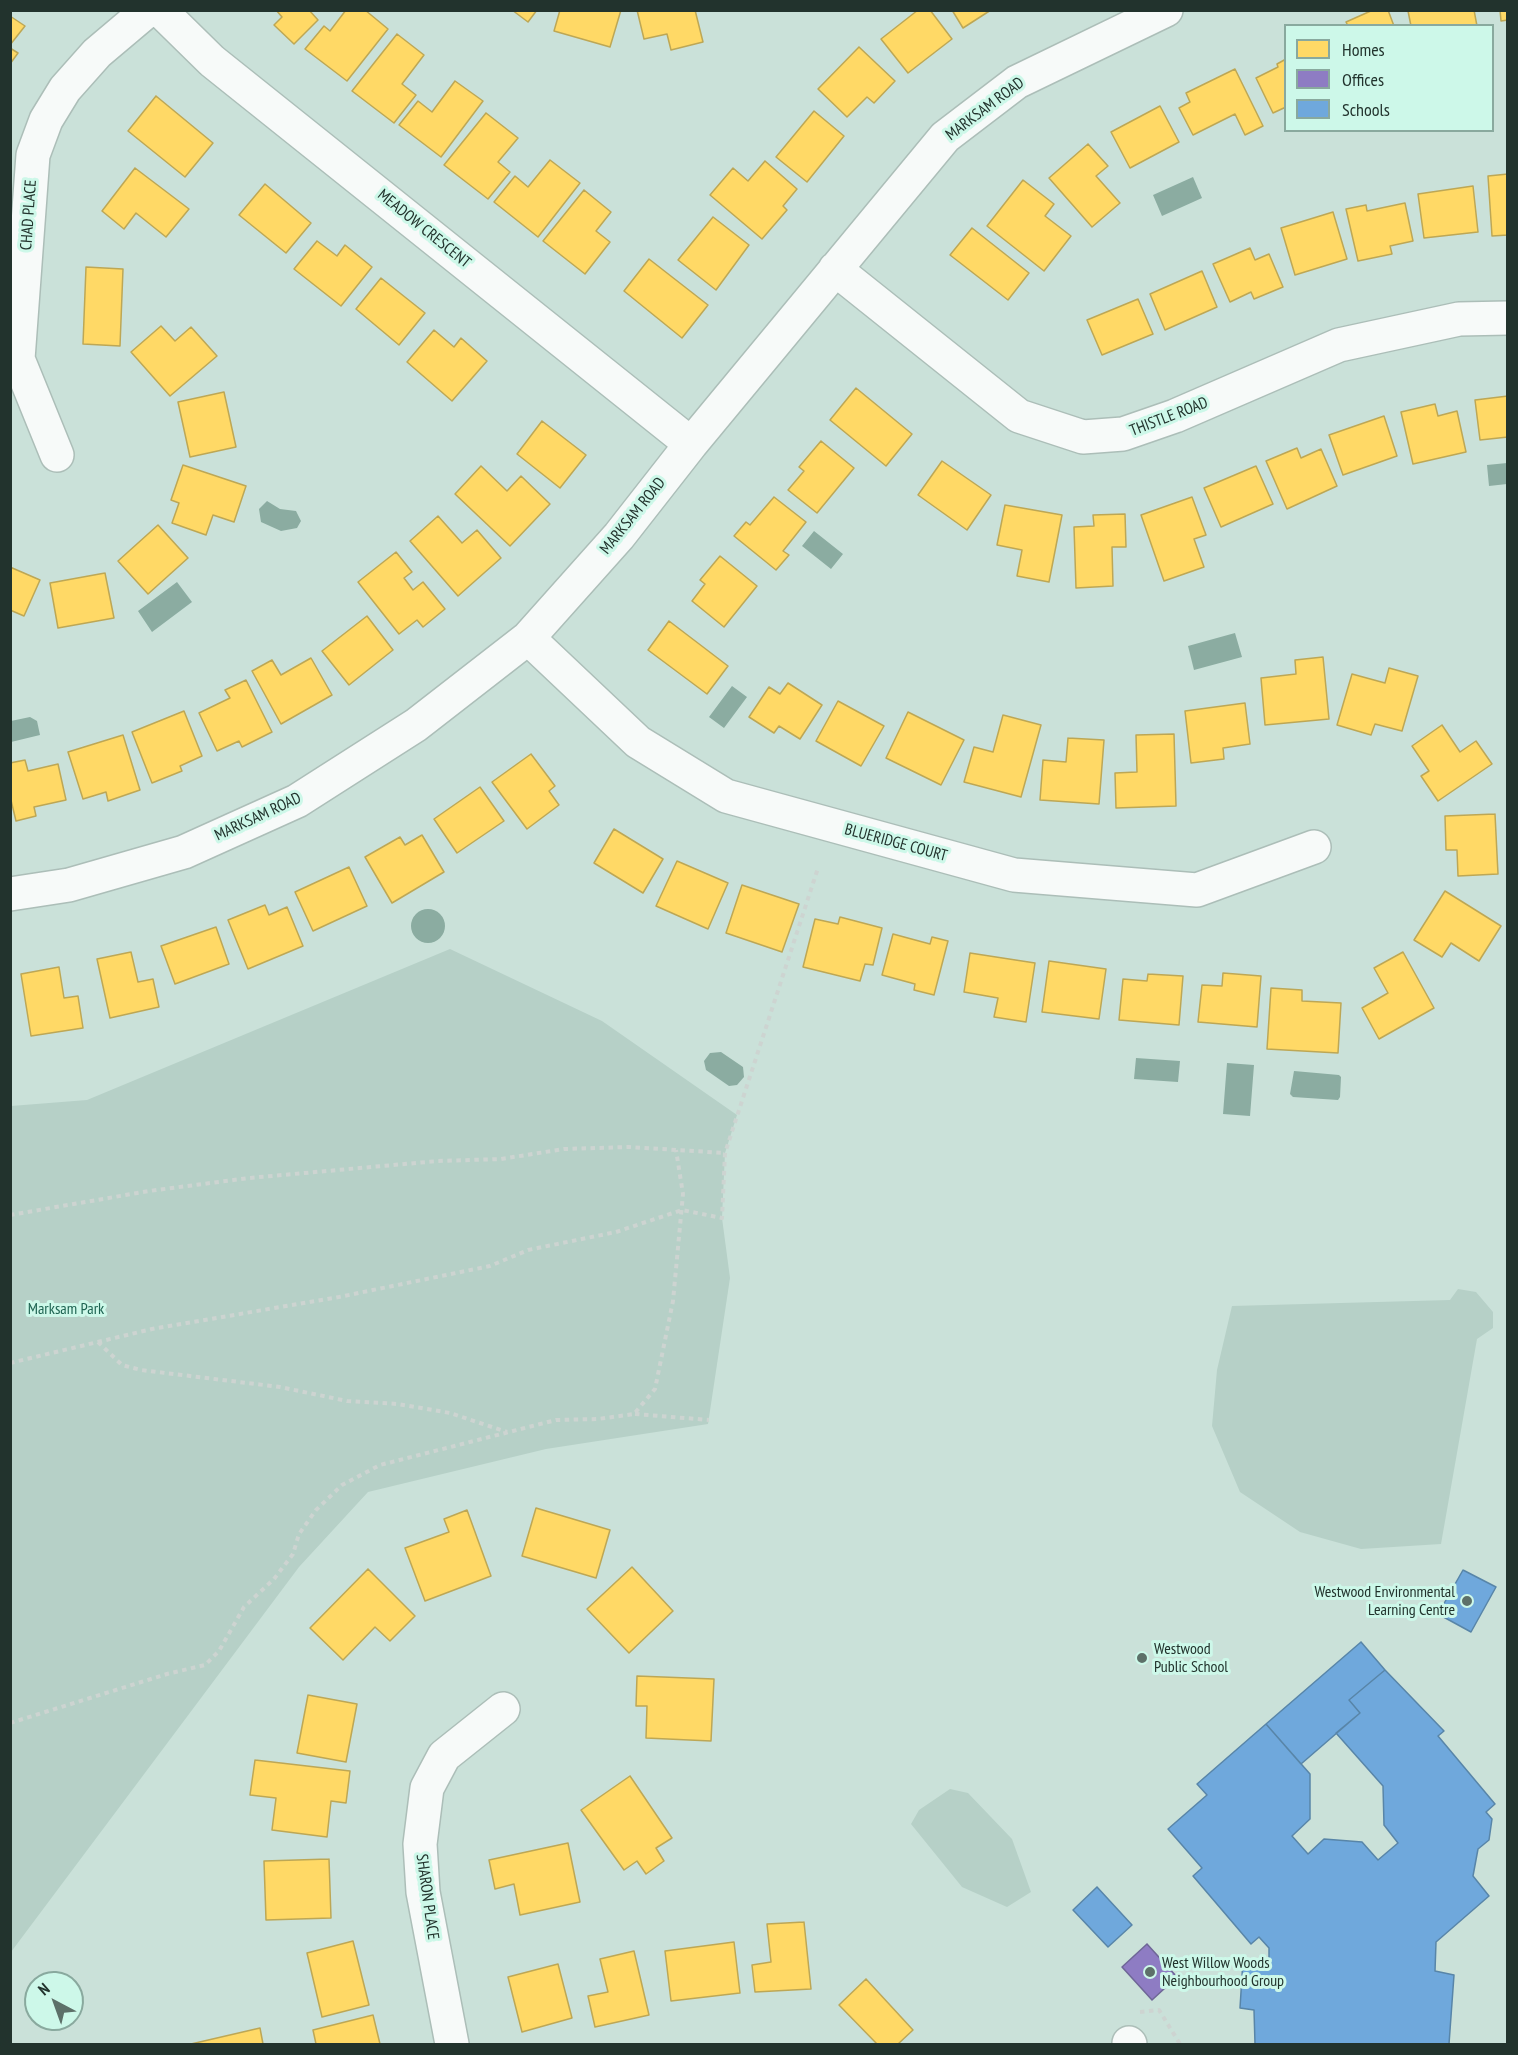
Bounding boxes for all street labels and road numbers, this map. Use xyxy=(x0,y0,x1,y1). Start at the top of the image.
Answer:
street label: MARKSAM ROAD xyxy=(942,73,1028,145)
street label: CHAD PLACE xyxy=(17,179,41,251)
street label: MEADOW CRESCENT xyxy=(374,186,474,272)
street label: THISTLE ROAD xyxy=(1127,393,1211,441)
street label: MARKSAM ROAD xyxy=(596,474,670,558)
street label: MARKSAM ROAD xyxy=(212,789,304,845)
street label: BLUERIDGE COURT xyxy=(843,820,949,866)
street label: SHARON PLACE xyxy=(411,1853,443,1941)

